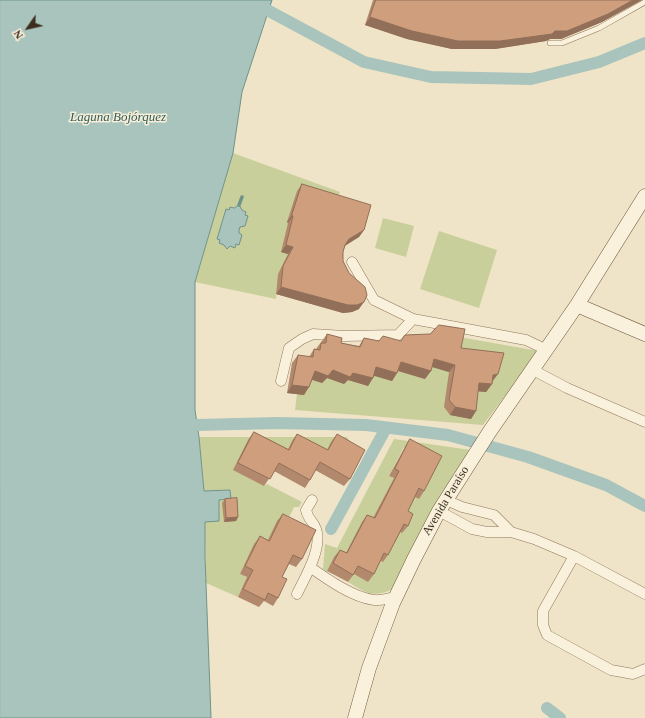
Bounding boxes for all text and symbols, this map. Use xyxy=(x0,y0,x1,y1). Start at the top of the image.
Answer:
north arrow xyxy=(8,8,48,48)
text: N xyxy=(11,28,25,41)
water label: Laguna Bojórquez xyxy=(70,110,166,126)
street label: Avenida Paraíso xyxy=(420,464,472,538)

